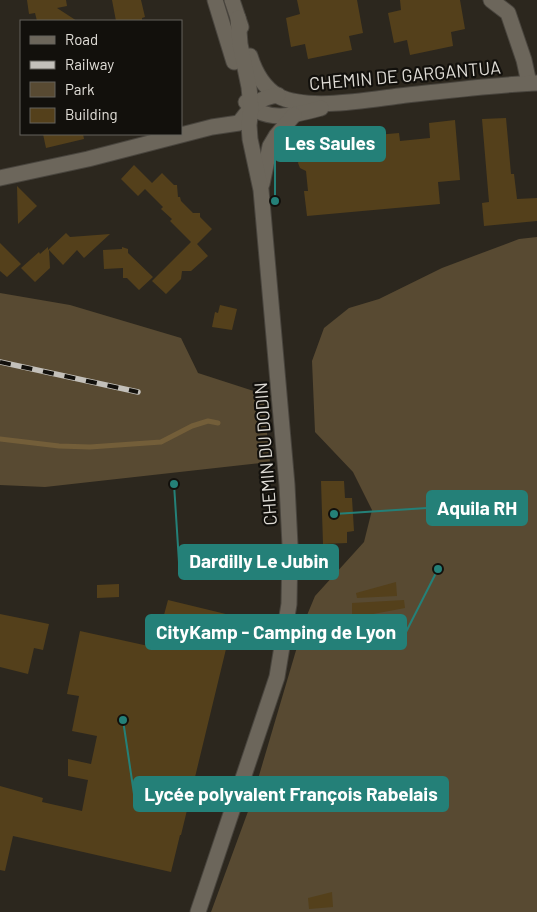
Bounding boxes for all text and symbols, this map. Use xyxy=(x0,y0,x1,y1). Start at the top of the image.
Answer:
legend xyxy=(20,20,182,135)
text: Road xyxy=(65,30,98,48)
text: Railway xyxy=(65,55,114,73)
street label: CHEMIN DE GARGANTUA xyxy=(308,56,502,94)
text: Park xyxy=(65,80,95,98)
text: Building xyxy=(65,105,118,123)
callout: Les Saules xyxy=(275,127,385,161)
text: Les Saules xyxy=(285,131,375,154)
street label: CHEMIN DU DODIN xyxy=(249,382,281,526)
callout: Aquila RH xyxy=(427,491,527,525)
text: Aquila RH xyxy=(437,496,517,519)
callout: Dardilly Le Jubin xyxy=(179,545,338,579)
text: Dardilly Le Jubin xyxy=(189,549,329,572)
callout: CityKamp - Camping de Lyon xyxy=(146,615,406,649)
text: CityKamp - Camping de Lyon xyxy=(156,620,396,643)
callout: Lycée polyvalent François Rabelais xyxy=(134,777,448,811)
text: Lycée polyvalent François Rabelais xyxy=(144,782,438,805)

